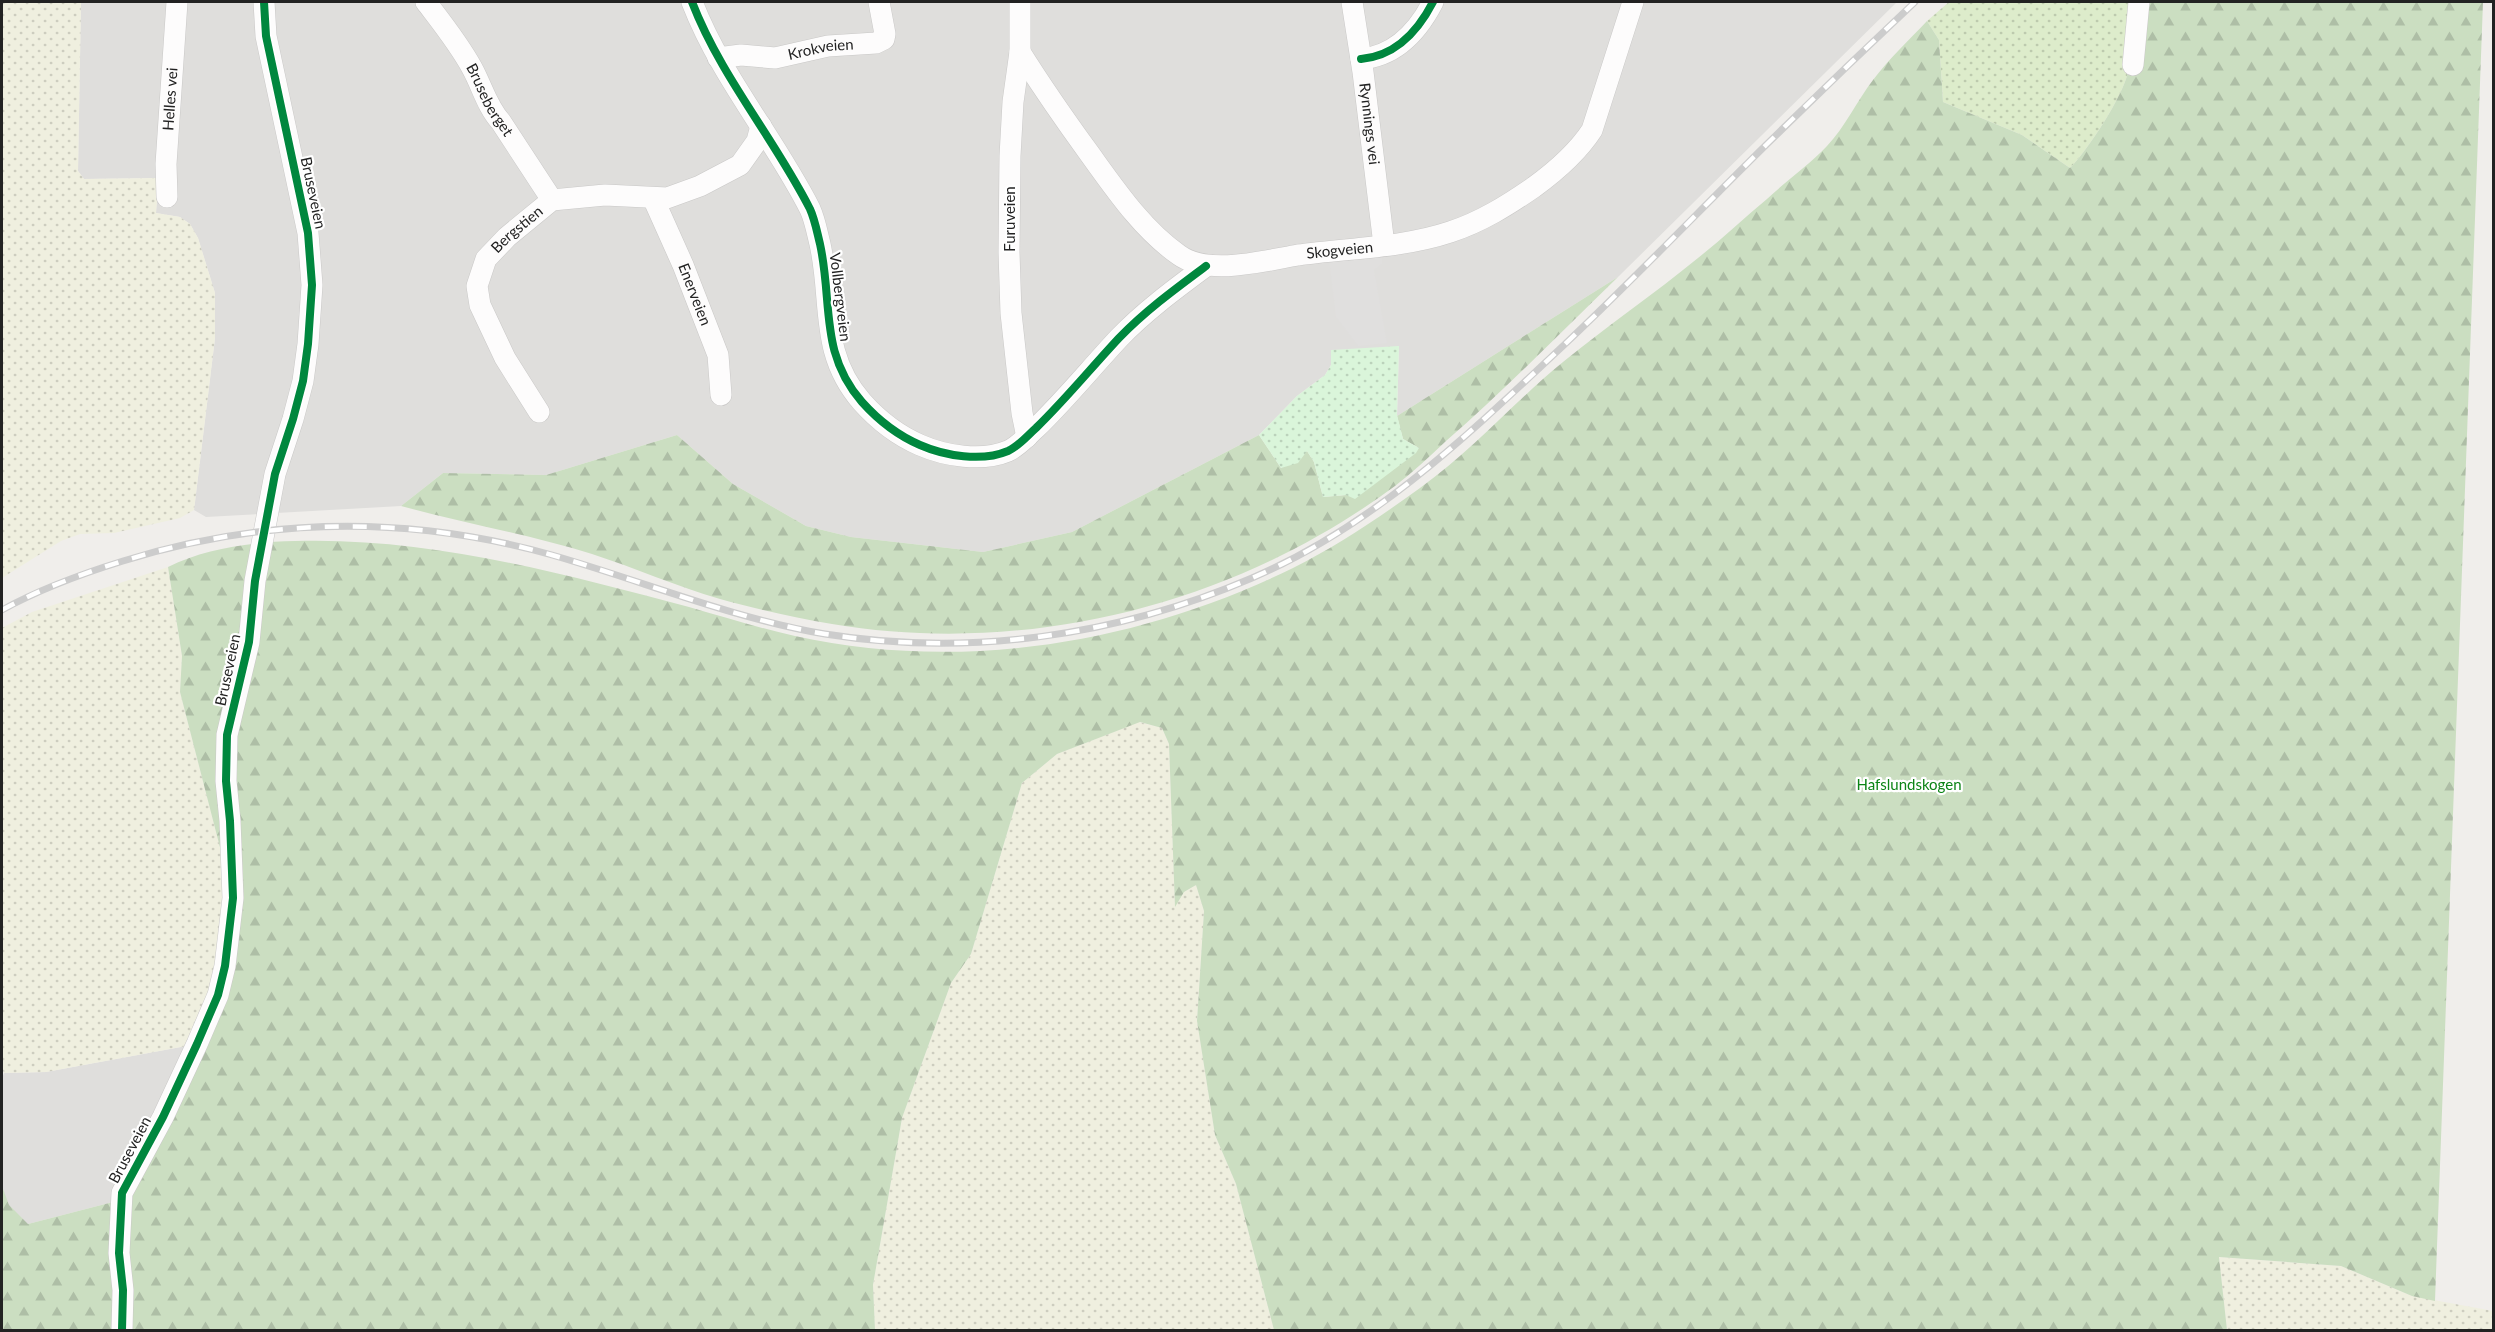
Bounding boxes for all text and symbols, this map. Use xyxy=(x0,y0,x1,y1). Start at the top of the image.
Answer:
street label: Krokveien xyxy=(786,34,854,63)
street label: Bruseberget xyxy=(463,60,518,140)
street label: Helles vei xyxy=(158,67,181,131)
street label: Rynnings vei xyxy=(1356,82,1384,166)
street label: Bruseveien xyxy=(298,155,330,230)
street label: Furuveien xyxy=(1000,186,1018,252)
street label: Bergstien xyxy=(487,201,546,256)
street label: Skogveien xyxy=(1305,237,1374,262)
street label: Vollbergveien xyxy=(827,251,855,342)
street label: Enerveien xyxy=(675,260,716,328)
street label: Bruseveien xyxy=(211,632,243,707)
park label: Hafslundskogen xyxy=(1856,775,1962,793)
street label: Bruseveien xyxy=(104,1113,154,1186)

